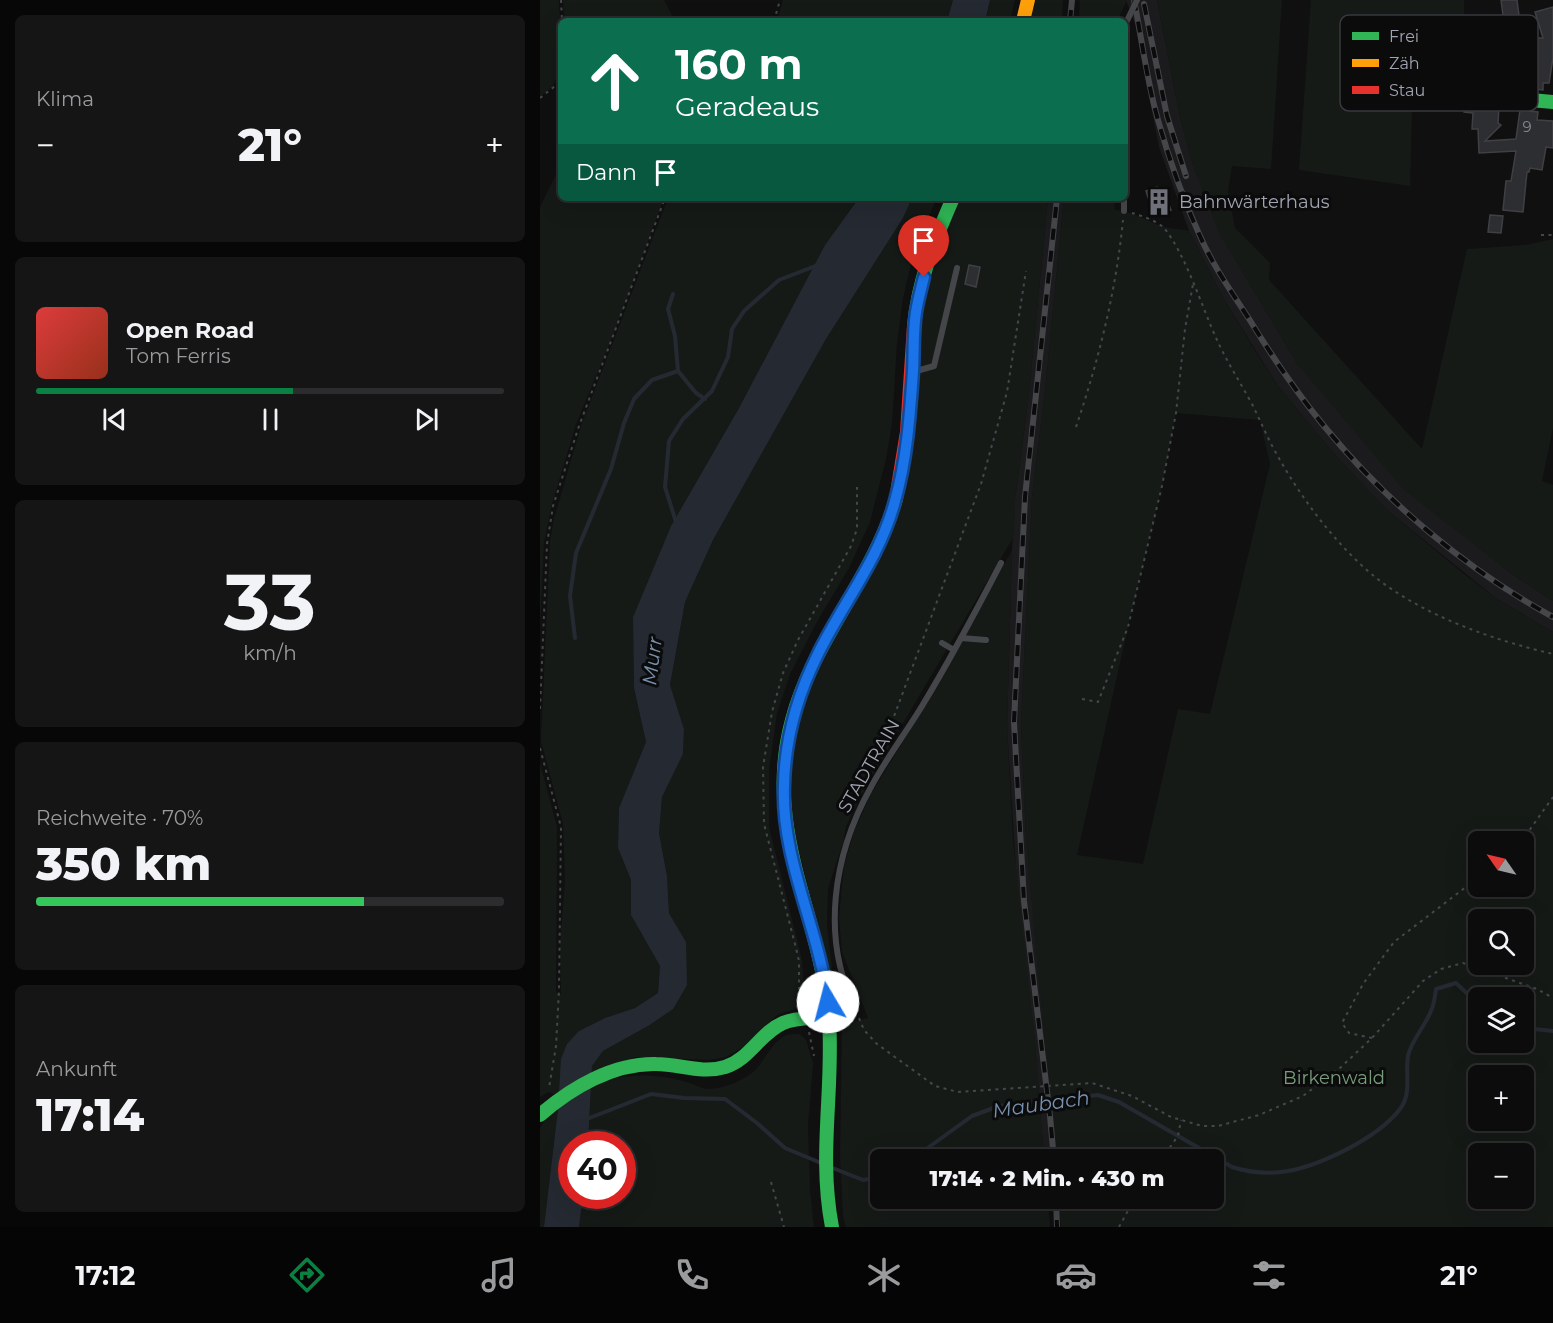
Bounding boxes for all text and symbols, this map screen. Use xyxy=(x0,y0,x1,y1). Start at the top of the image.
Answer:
legend xyxy=(1340,15,1538,111)
text: Frei xyxy=(1389,27,1419,46)
text: 160 m xyxy=(675,38,803,90)
icon: ahead xyxy=(576,42,654,120)
text: Zäh xyxy=(1389,54,1420,73)
text: Stau xyxy=(1389,81,1425,100)
text: Klima xyxy=(36,87,94,111)
text: Geradeaus xyxy=(675,90,819,123)
text: 21° xyxy=(238,117,302,172)
house number: 9 xyxy=(1522,117,1532,136)
text: − xyxy=(36,125,55,165)
text: + xyxy=(485,125,504,165)
icon: arrive xyxy=(649,156,682,189)
text: Dann xyxy=(576,159,637,186)
building icon: Bahnwärterhaus xyxy=(1144,187,1174,217)
place label: Bahnwärterhaus xyxy=(1179,191,1330,213)
pin xyxy=(898,215,949,277)
icon: arrive xyxy=(907,224,940,257)
text: Open Road xyxy=(126,317,254,344)
text: Tom Ferris xyxy=(126,344,231,368)
icon: previous xyxy=(98,403,131,436)
icon: pause xyxy=(254,403,287,436)
icon: next xyxy=(410,403,443,436)
text: 33 xyxy=(224,554,316,650)
water label: Murr xyxy=(637,635,667,687)
text: km/h xyxy=(243,641,297,665)
street label: STADTRAIN xyxy=(833,715,905,817)
text: Reichweite · 70% xyxy=(36,806,203,830)
north arrow xyxy=(1468,831,1534,897)
map controls xyxy=(1468,831,1534,1209)
text: 350 km xyxy=(36,836,211,891)
button: search xyxy=(1468,909,1534,975)
position arrow xyxy=(796,970,860,1034)
button: layers xyxy=(1468,987,1534,1053)
text: Ankunft xyxy=(36,1057,117,1081)
button: + xyxy=(1468,1065,1534,1131)
park label: Birkenwald xyxy=(1283,1067,1385,1089)
water label: Maubach xyxy=(991,1085,1091,1123)
text: 17:14 xyxy=(36,1087,144,1142)
speed limit sign: 40 xyxy=(558,1131,636,1209)
button: − xyxy=(1468,1143,1534,1209)
text: 17:14 · 2 Min. · 430 m xyxy=(930,1165,1164,1192)
icon: directions xyxy=(286,1254,328,1296)
icon: music xyxy=(478,1254,520,1296)
icon: phone xyxy=(671,1254,713,1296)
icon: climate xyxy=(863,1254,905,1296)
icon: car xyxy=(1055,1254,1097,1296)
icon: filters xyxy=(1248,1254,1290,1296)
text: 17:12 xyxy=(75,1259,136,1292)
text: 21° xyxy=(1440,1259,1478,1292)

